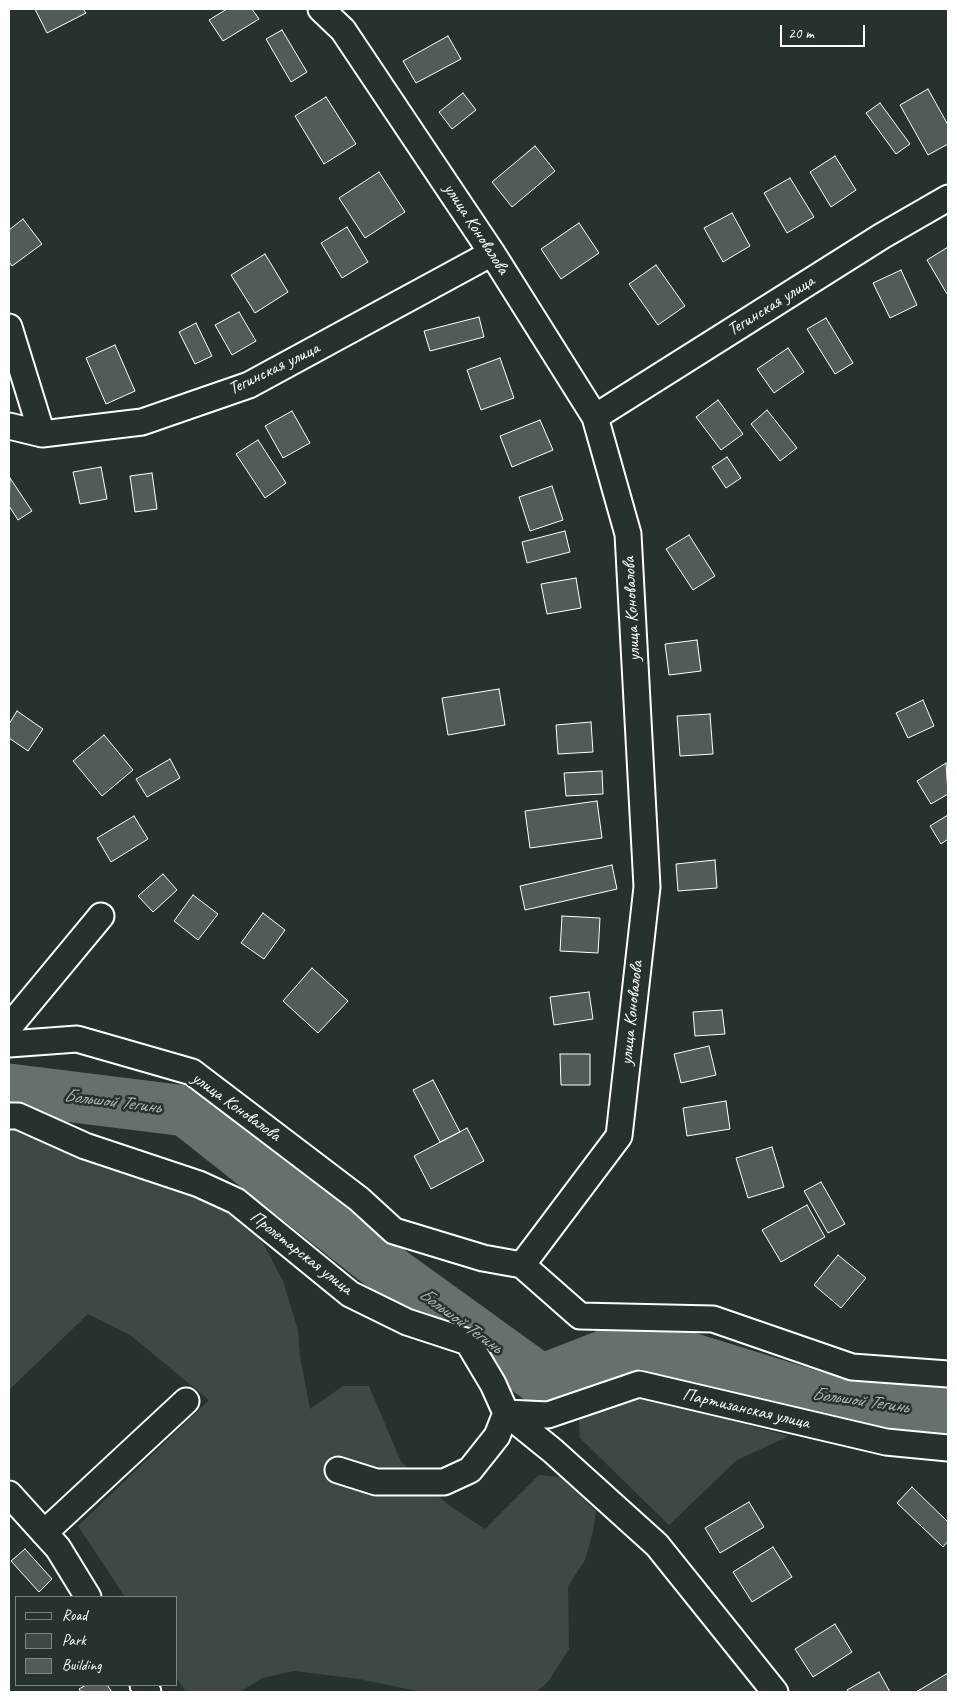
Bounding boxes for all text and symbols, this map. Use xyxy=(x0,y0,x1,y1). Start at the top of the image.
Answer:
scale bar xyxy=(782,15,867,47)
text: 20 m xyxy=(788,24,814,43)
street label: улица Коновалова xyxy=(438,179,514,279)
street label: Тегинская улица xyxy=(723,271,819,341)
street label: Тегинская улица xyxy=(225,338,323,400)
street label: улица Коновалова xyxy=(618,556,646,662)
street label: улица Коновалова xyxy=(616,960,648,1066)
street label: улица Коновалова xyxy=(187,1068,285,1146)
water label: Большой Тегинь xyxy=(62,1085,162,1119)
street label: Пролетарская улица xyxy=(245,1206,357,1300)
water label: Большой Тегинь xyxy=(414,1283,506,1359)
water label: Большой Тегинь xyxy=(810,1383,910,1419)
street label: Партизанская улица xyxy=(680,1384,812,1434)
legend xyxy=(15,1596,178,1686)
text: Road xyxy=(62,1606,87,1625)
text: Park xyxy=(62,1631,86,1650)
text: Building xyxy=(62,1656,101,1675)

